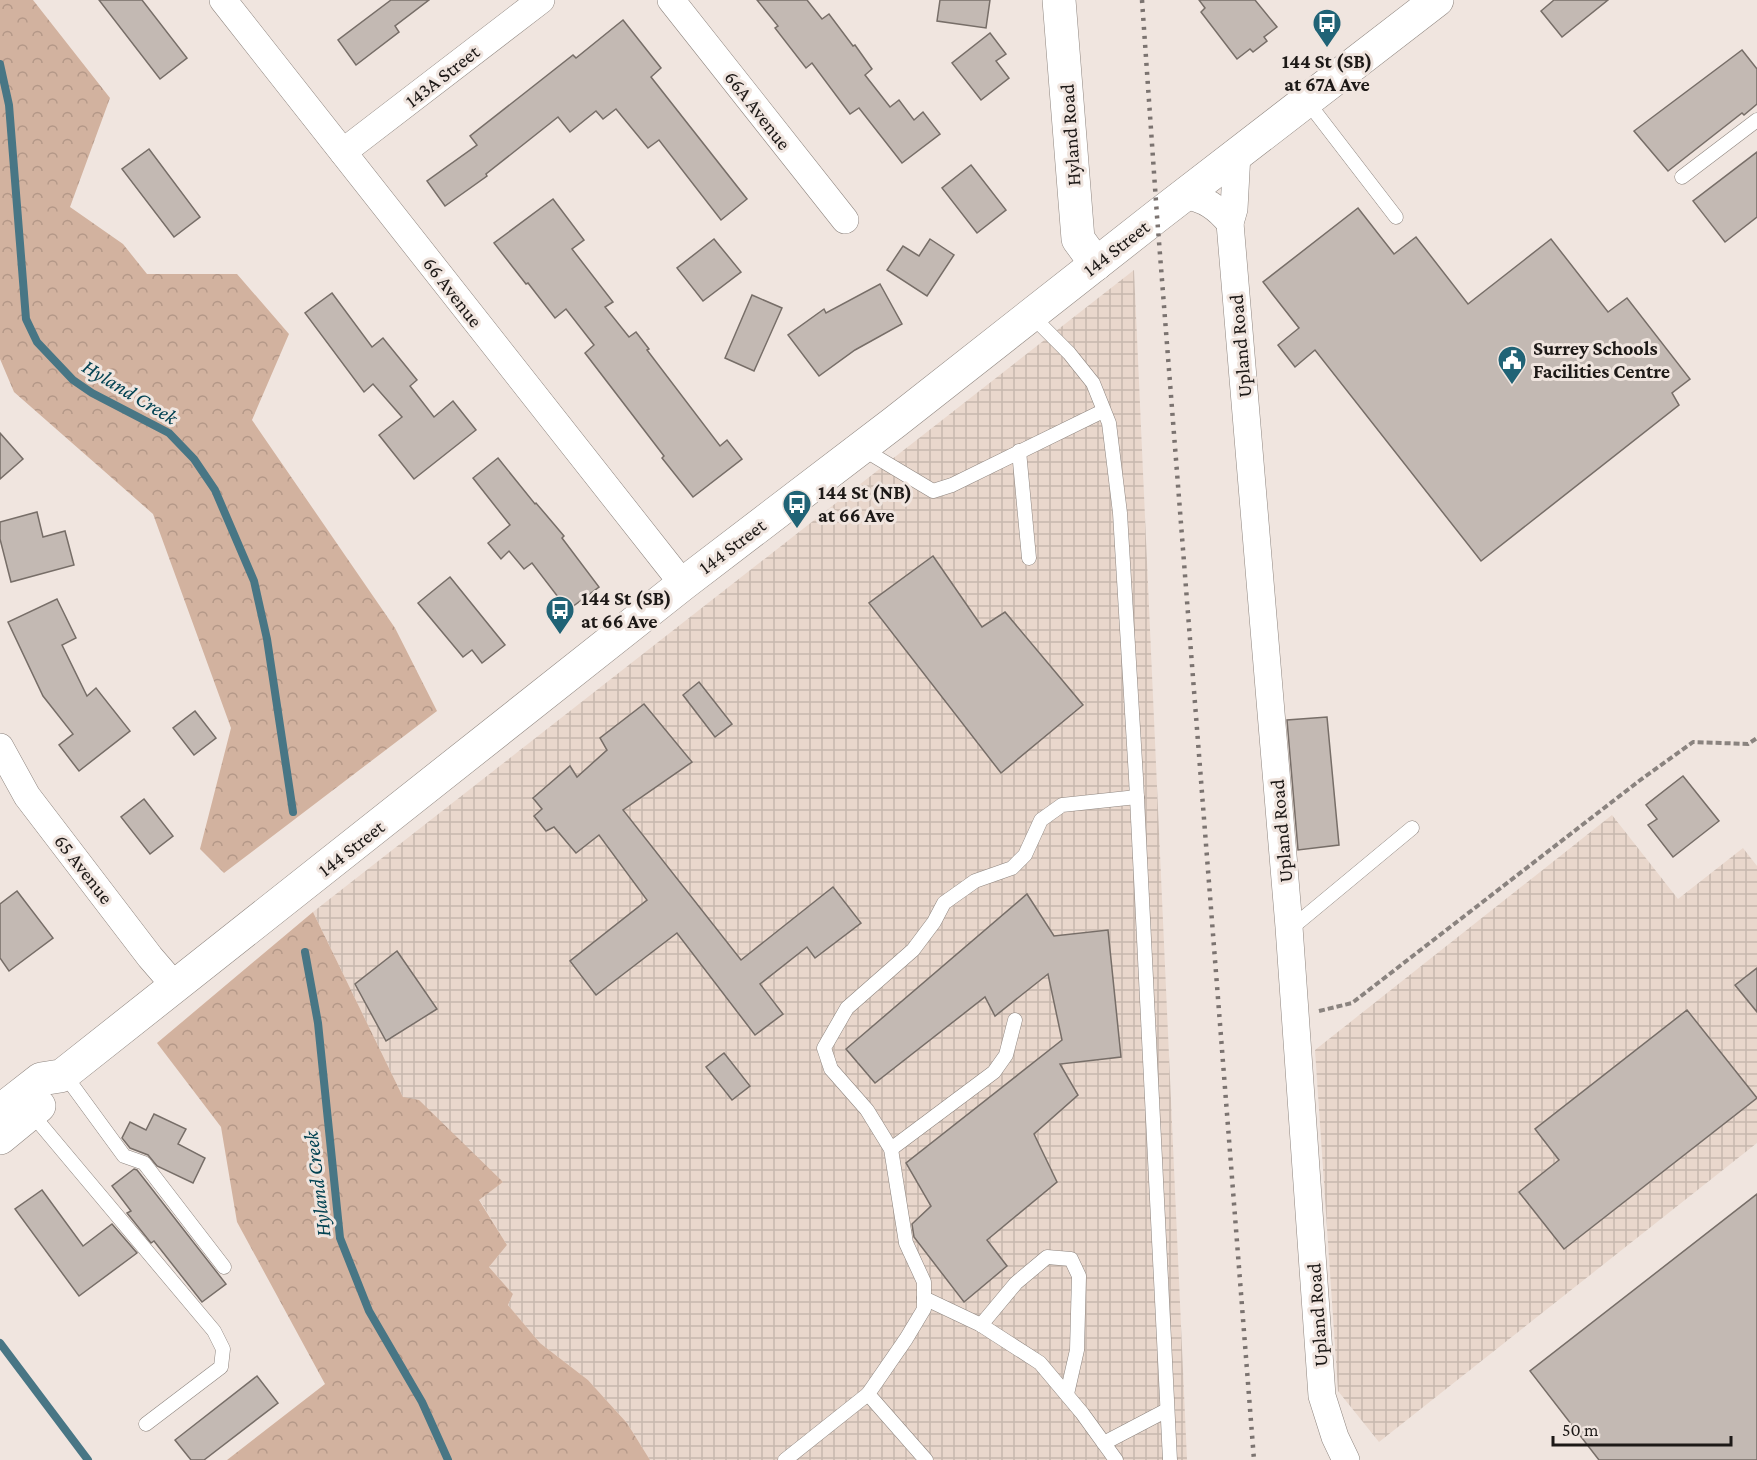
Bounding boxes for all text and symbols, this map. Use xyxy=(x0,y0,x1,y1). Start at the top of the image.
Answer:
bus stop icon: 144 St (SB) at 67A Ave xyxy=(1311,7,1343,49)
street label: 143A Street xyxy=(401,40,484,112)
place label: 144 St (SB) at 67A Ave xyxy=(1282,50,1372,95)
street label: 66A Avenue xyxy=(720,66,796,154)
street label: Hyland Road xyxy=(1055,83,1086,187)
street label: 144 Street xyxy=(1079,215,1154,281)
street label: 66 Avenue xyxy=(419,253,487,332)
street label: Upland Road xyxy=(1224,293,1256,399)
place label: Surrey Schools Facilities Centre xyxy=(1533,337,1670,382)
public building icon: Surrey Schools Facilities Centre xyxy=(1496,344,1528,386)
water label: Hyland Creek xyxy=(78,354,182,430)
place label: 144 St (NB) at 66 Ave xyxy=(818,481,912,526)
bus stop icon: 144 St (NB) at 66 Ave xyxy=(781,488,813,530)
street label: 144 Street xyxy=(694,514,770,578)
place label: 144 St (SB) at 66 Ave xyxy=(581,587,672,632)
bus stop icon: 144 St (SB) at 66 Ave xyxy=(544,594,576,636)
street label: Upland Road xyxy=(1265,778,1297,884)
street label: 144 Street xyxy=(314,815,389,881)
street label: 65 Avenue xyxy=(50,830,118,908)
water label: Hyland Creek xyxy=(299,1129,335,1238)
street label: Upland Road xyxy=(1302,1262,1333,1367)
scale bar xyxy=(1553,1409,1732,1447)
text: 50 m xyxy=(1562,1420,1599,1440)

